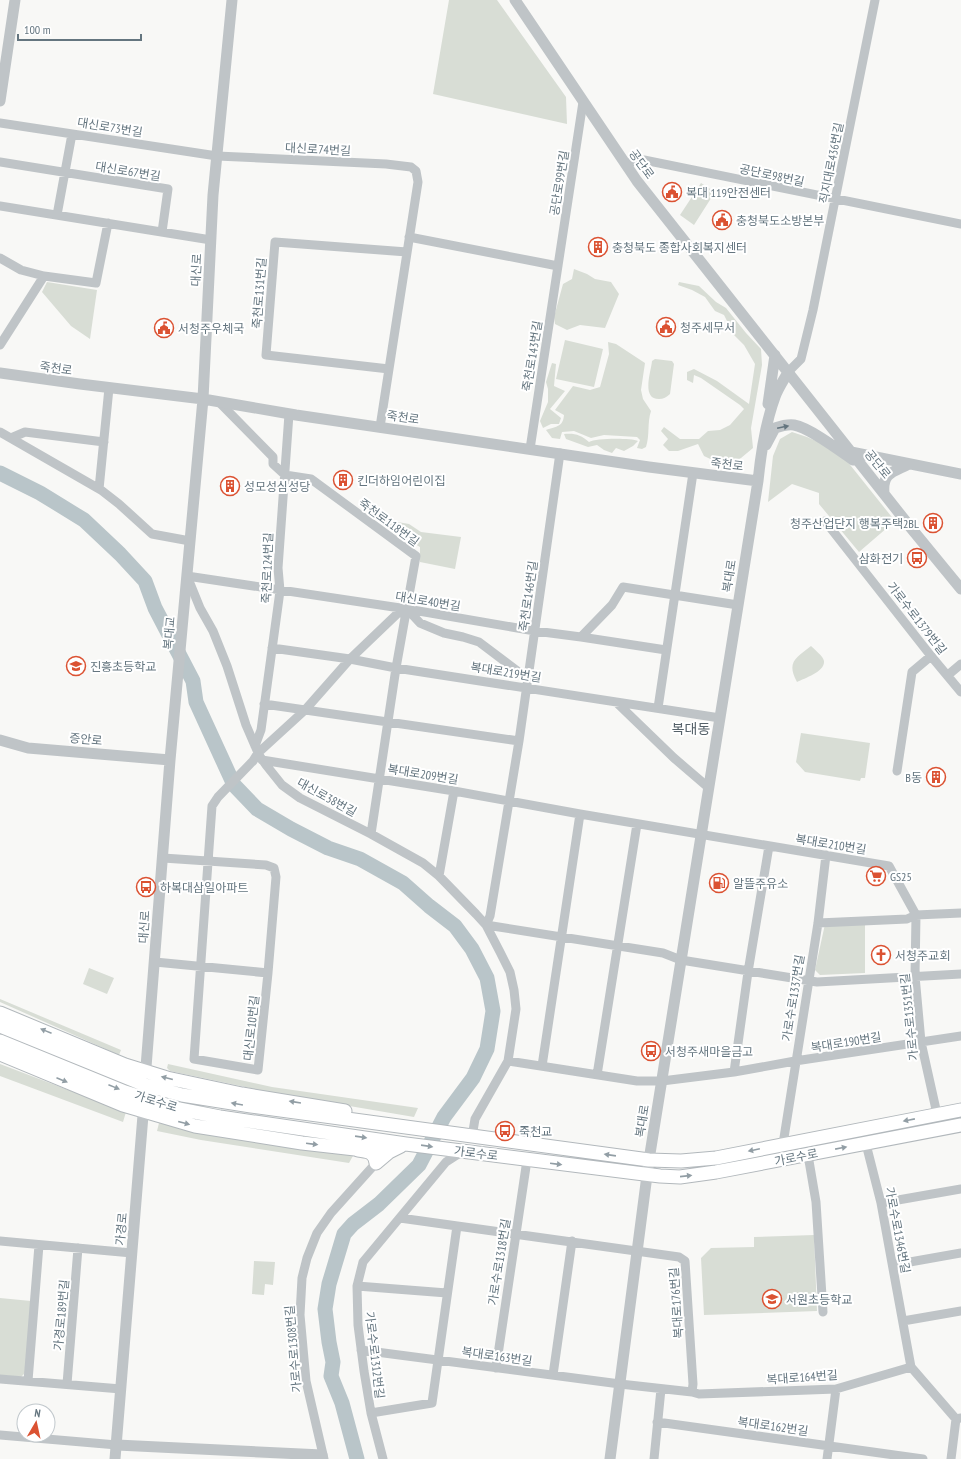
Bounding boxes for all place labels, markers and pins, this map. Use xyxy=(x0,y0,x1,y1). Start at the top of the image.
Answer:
public building icon: 복대 119안전센터 xyxy=(661,181,683,203)
place label: 복대 119안전센터 xyxy=(686,185,771,200)
public building icon: 충청북도소방본부 xyxy=(711,209,733,231)
place label: 충청북도소방본부 xyxy=(736,213,824,228)
building icon: 충청북도 종합사회복지센터 xyxy=(587,236,609,258)
place label: 충청북도 종합사회복지센터 xyxy=(612,240,747,255)
public building icon: 청주세무서 xyxy=(655,316,677,338)
public building icon: 서청주우체국 xyxy=(153,317,175,339)
place label: 청주세무서 xyxy=(680,320,735,335)
place label: 서청주우체국 xyxy=(178,321,244,336)
building icon: 킨더하임어린이집 xyxy=(332,469,354,491)
place label: 킨더하임어린이집 xyxy=(357,473,445,488)
building icon: 성모성심성당 xyxy=(219,475,241,497)
place label: 성모성심성당 xyxy=(244,479,310,494)
building icon: 청주산업단지 행복주택2BL xyxy=(922,512,944,534)
place label: 청주산업단지 행복주택2BL xyxy=(790,516,919,531)
bus stop icon: 삼화전기 xyxy=(906,547,928,569)
place label: 삼화전기 xyxy=(859,551,903,566)
school or university icon: 진흥초등학교 xyxy=(65,655,87,677)
place label: 진흥초등학교 xyxy=(90,659,156,674)
building icon: B동 xyxy=(925,766,947,788)
place label: B동 xyxy=(905,770,922,785)
supermarket icon: GS25 xyxy=(865,865,887,887)
place label: GS25 xyxy=(890,869,912,884)
fuel station icon: 알뜰주유소 xyxy=(708,872,730,894)
bus stop icon: 하복대삼일아파트 xyxy=(135,876,157,898)
place label: 알뜰주유소 xyxy=(733,876,788,891)
place label: 하복대삼일아파트 xyxy=(160,880,248,895)
church icon: 서청주교회 xyxy=(870,944,892,966)
place label: 서청주교회 xyxy=(895,948,950,963)
bus stop icon: 서청주새마을금고 xyxy=(640,1040,662,1062)
place label: 서청주새마을금고 xyxy=(665,1044,753,1059)
bus stop icon: 죽천교 xyxy=(494,1120,516,1142)
place label: 죽천교 xyxy=(519,1124,552,1139)
school or university icon: 서원초등학교 xyxy=(761,1288,783,1310)
place label: 서원초등학교 xyxy=(786,1292,852,1307)

